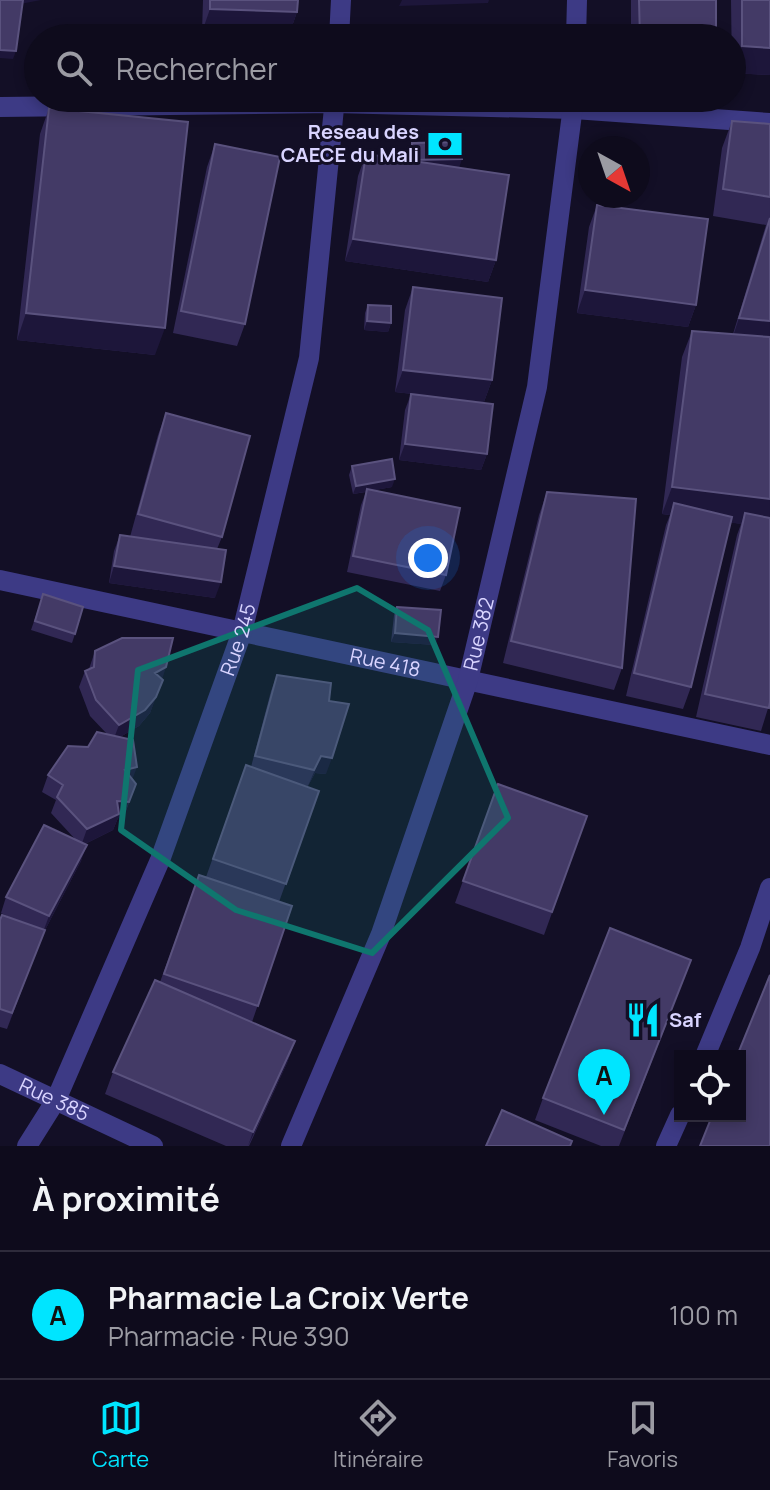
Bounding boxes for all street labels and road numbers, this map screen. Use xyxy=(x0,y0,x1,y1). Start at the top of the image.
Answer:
street label: Rue 382 xyxy=(457,595,500,673)
street label: Rue 245 xyxy=(213,600,262,679)
street label: Rue 418 xyxy=(348,641,423,683)
street label: Rue 385 xyxy=(15,1071,94,1127)

